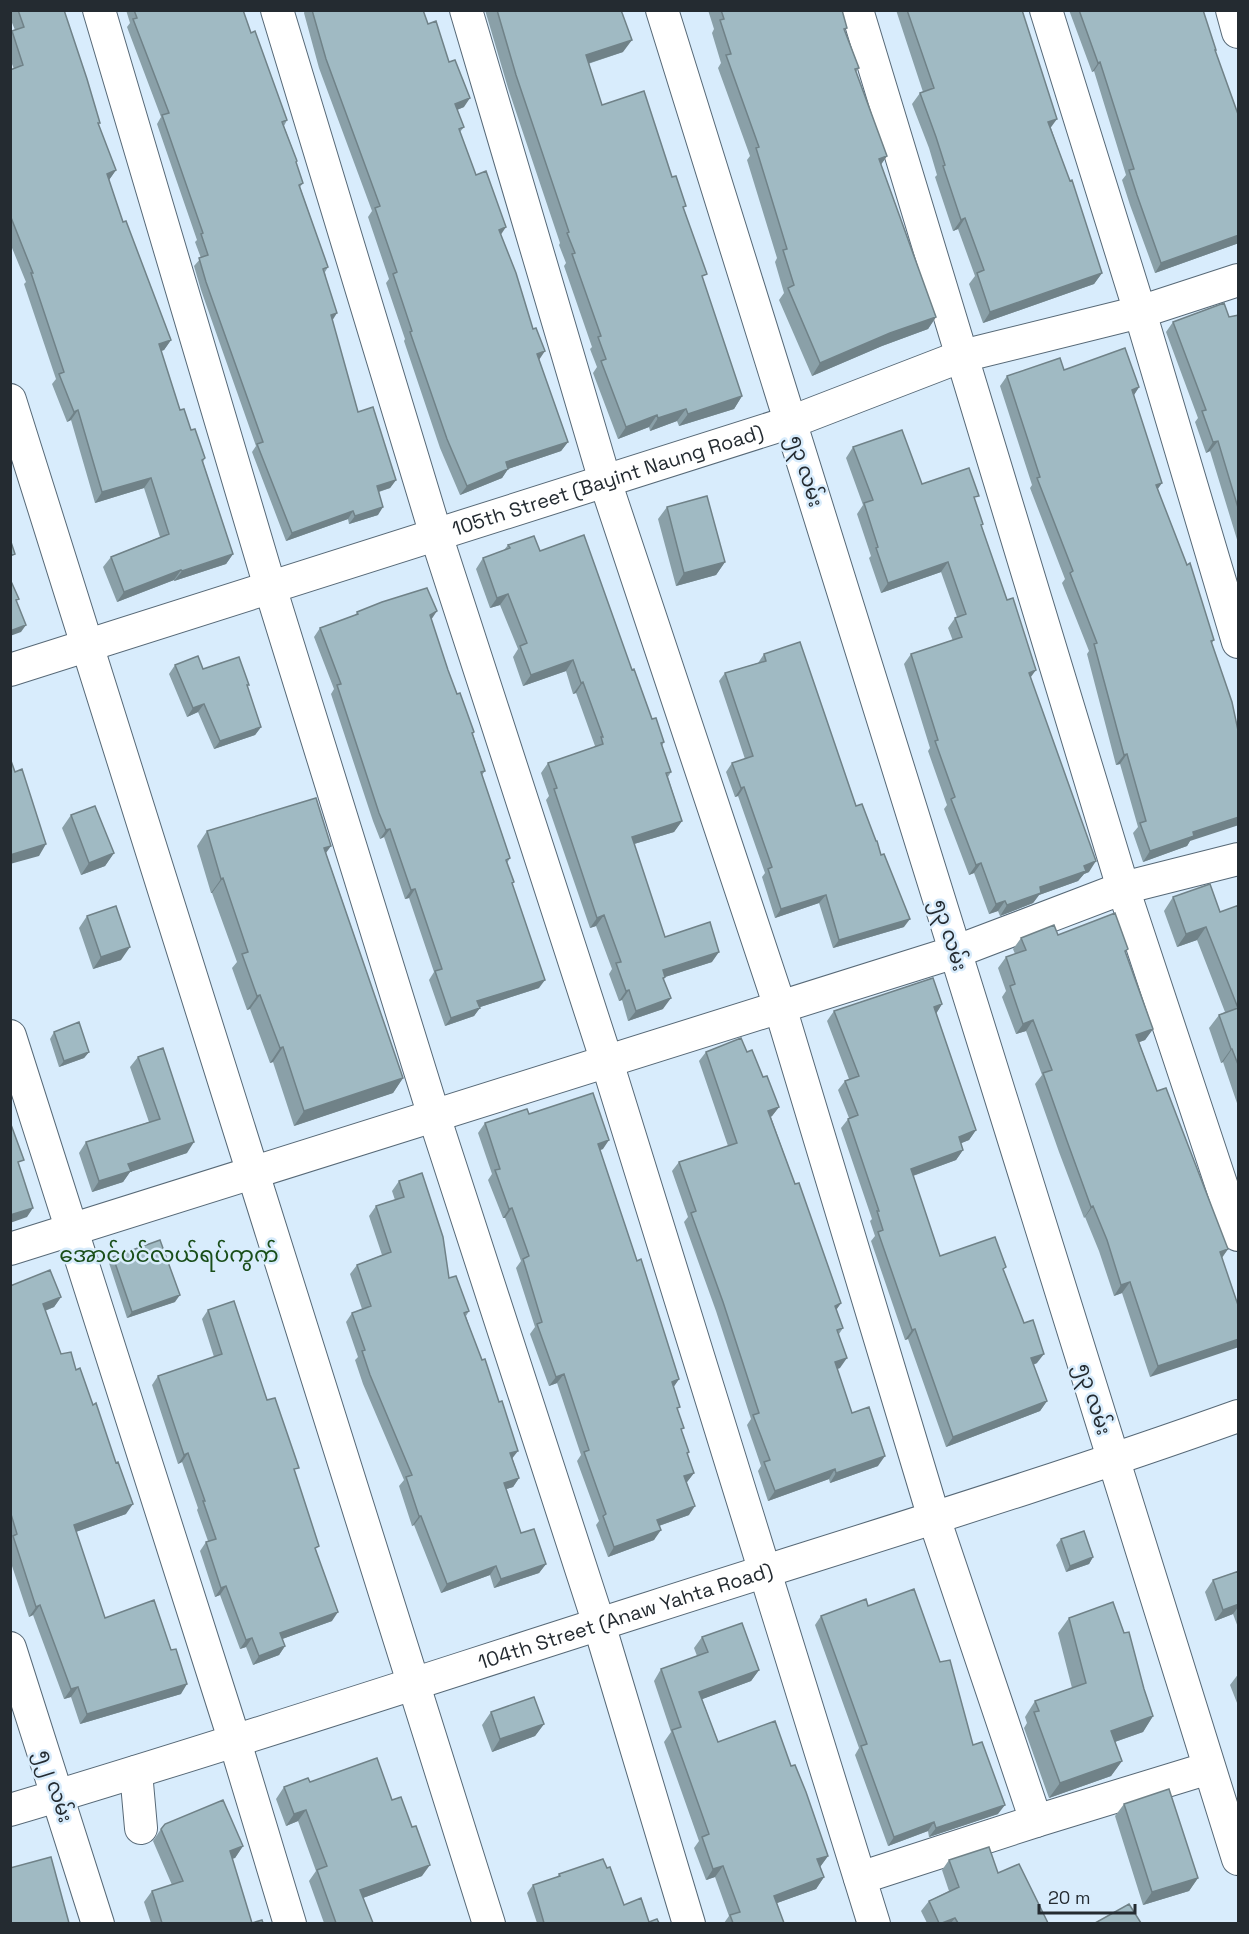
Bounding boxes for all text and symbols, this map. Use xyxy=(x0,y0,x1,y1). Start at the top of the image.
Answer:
street label: 105th Street (Bayint Naung Road) xyxy=(449,419,767,542)
street label: ၅၃ လမ်း xyxy=(780,432,830,511)
street label: ၅၃ လမ်း xyxy=(924,896,974,975)
district label: အောင်ပင်လယ်ရပ်ကွက် xyxy=(59,1239,279,1272)
street label: ၅၃ လမ်း xyxy=(1068,1360,1118,1439)
street label: 104th Street (Anaw Yahta Road) xyxy=(475,1557,776,1675)
street label: ၅၂ လမ်း xyxy=(28,1746,80,1827)
scale bar xyxy=(1039,1877,1135,1915)
text: 20 m xyxy=(1048,1886,1091,1909)

